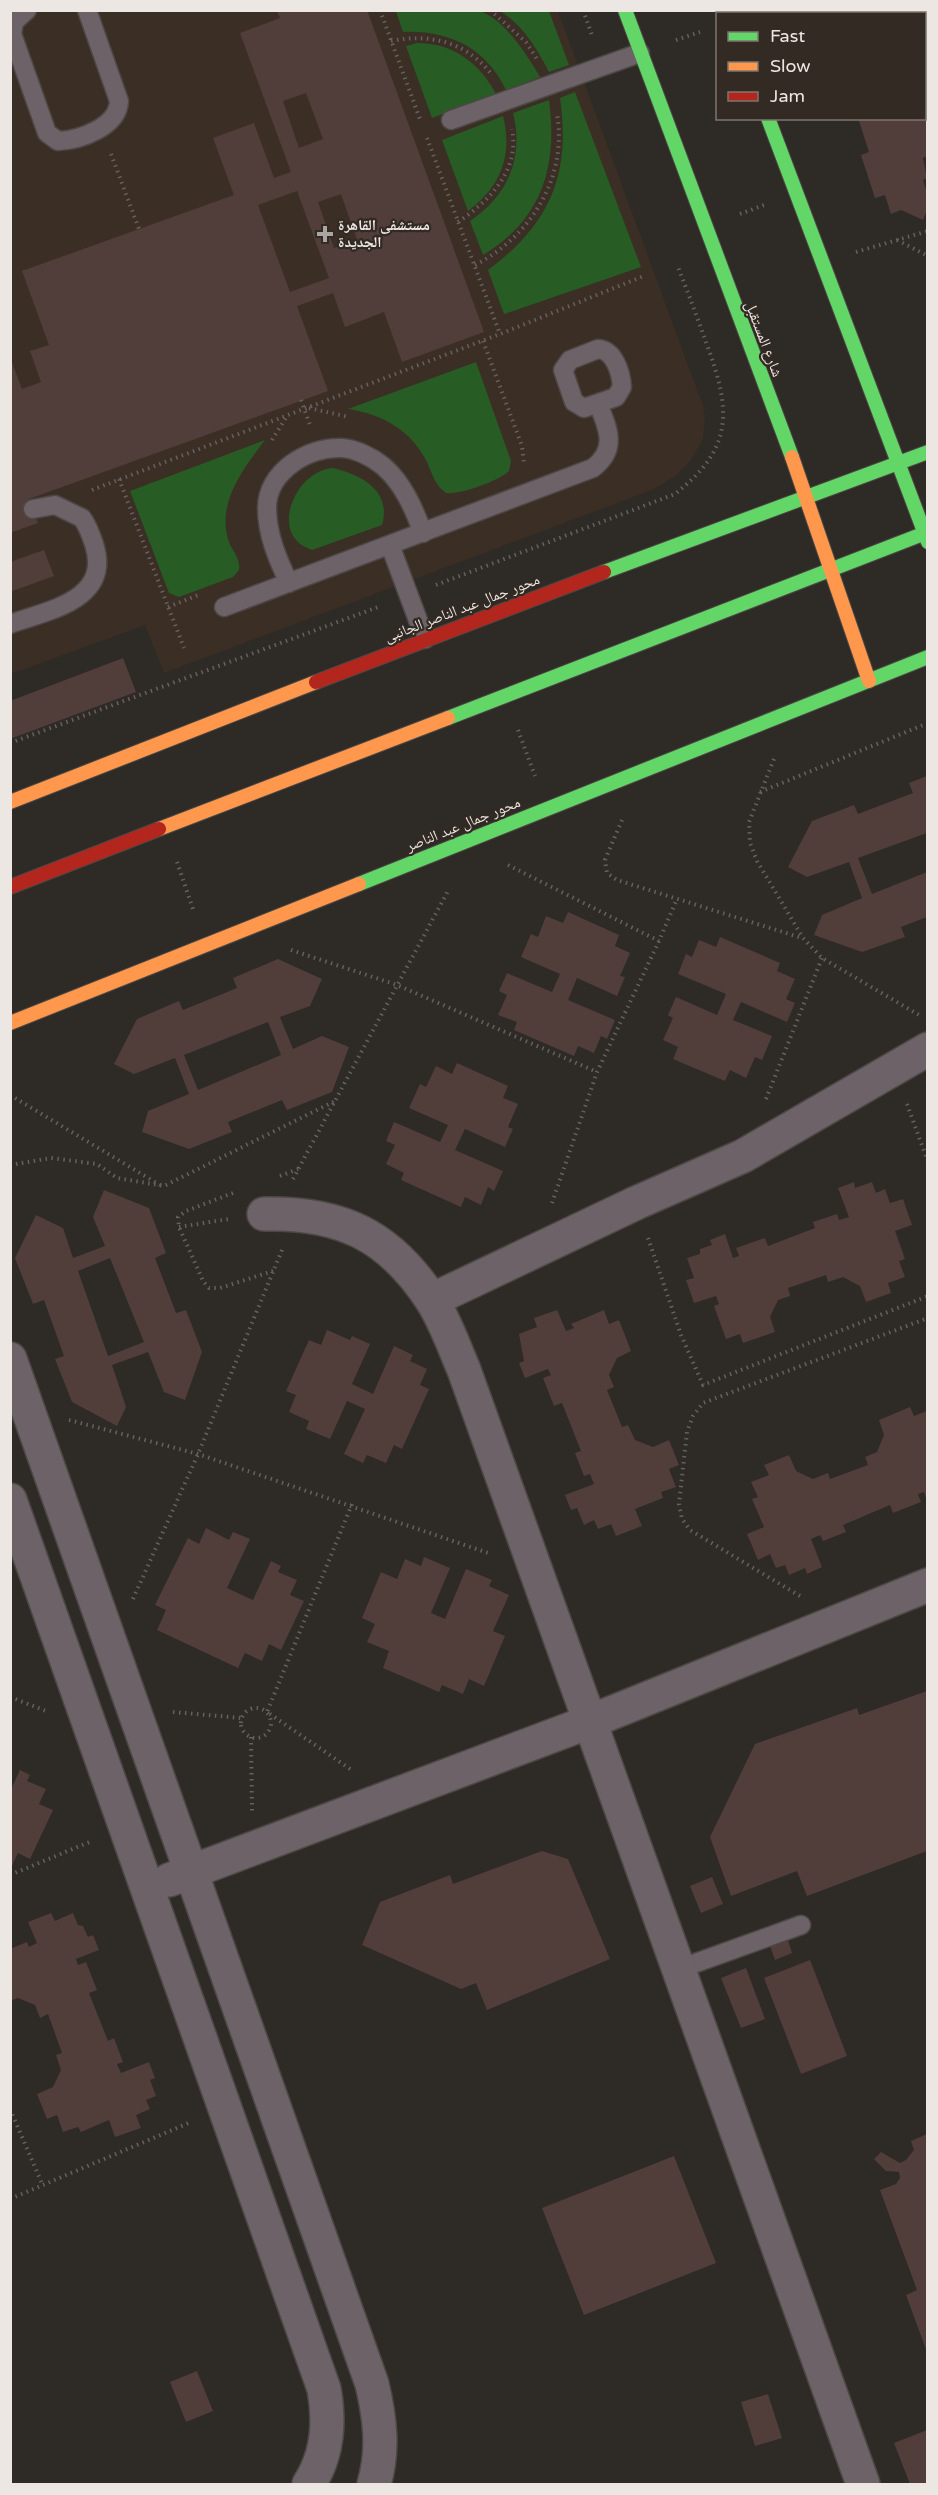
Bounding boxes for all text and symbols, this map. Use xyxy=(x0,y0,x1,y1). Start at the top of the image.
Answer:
legend xyxy=(716,12,926,120)
text: Fast xyxy=(770,25,805,47)
text: Slow xyxy=(770,55,811,77)
text: Jam xyxy=(770,85,805,107)
place label: مستشفى القاهرة الجديدة xyxy=(338,216,430,251)
marker: مستشفى القاهرة الجديدة xyxy=(316,225,334,243)
street label: شارع المستقبل xyxy=(740,299,787,380)
street label: محور جمال عبد الناصر الجانبى xyxy=(382,570,543,647)
street label: محور جمال عبد الناصر xyxy=(402,793,523,856)

